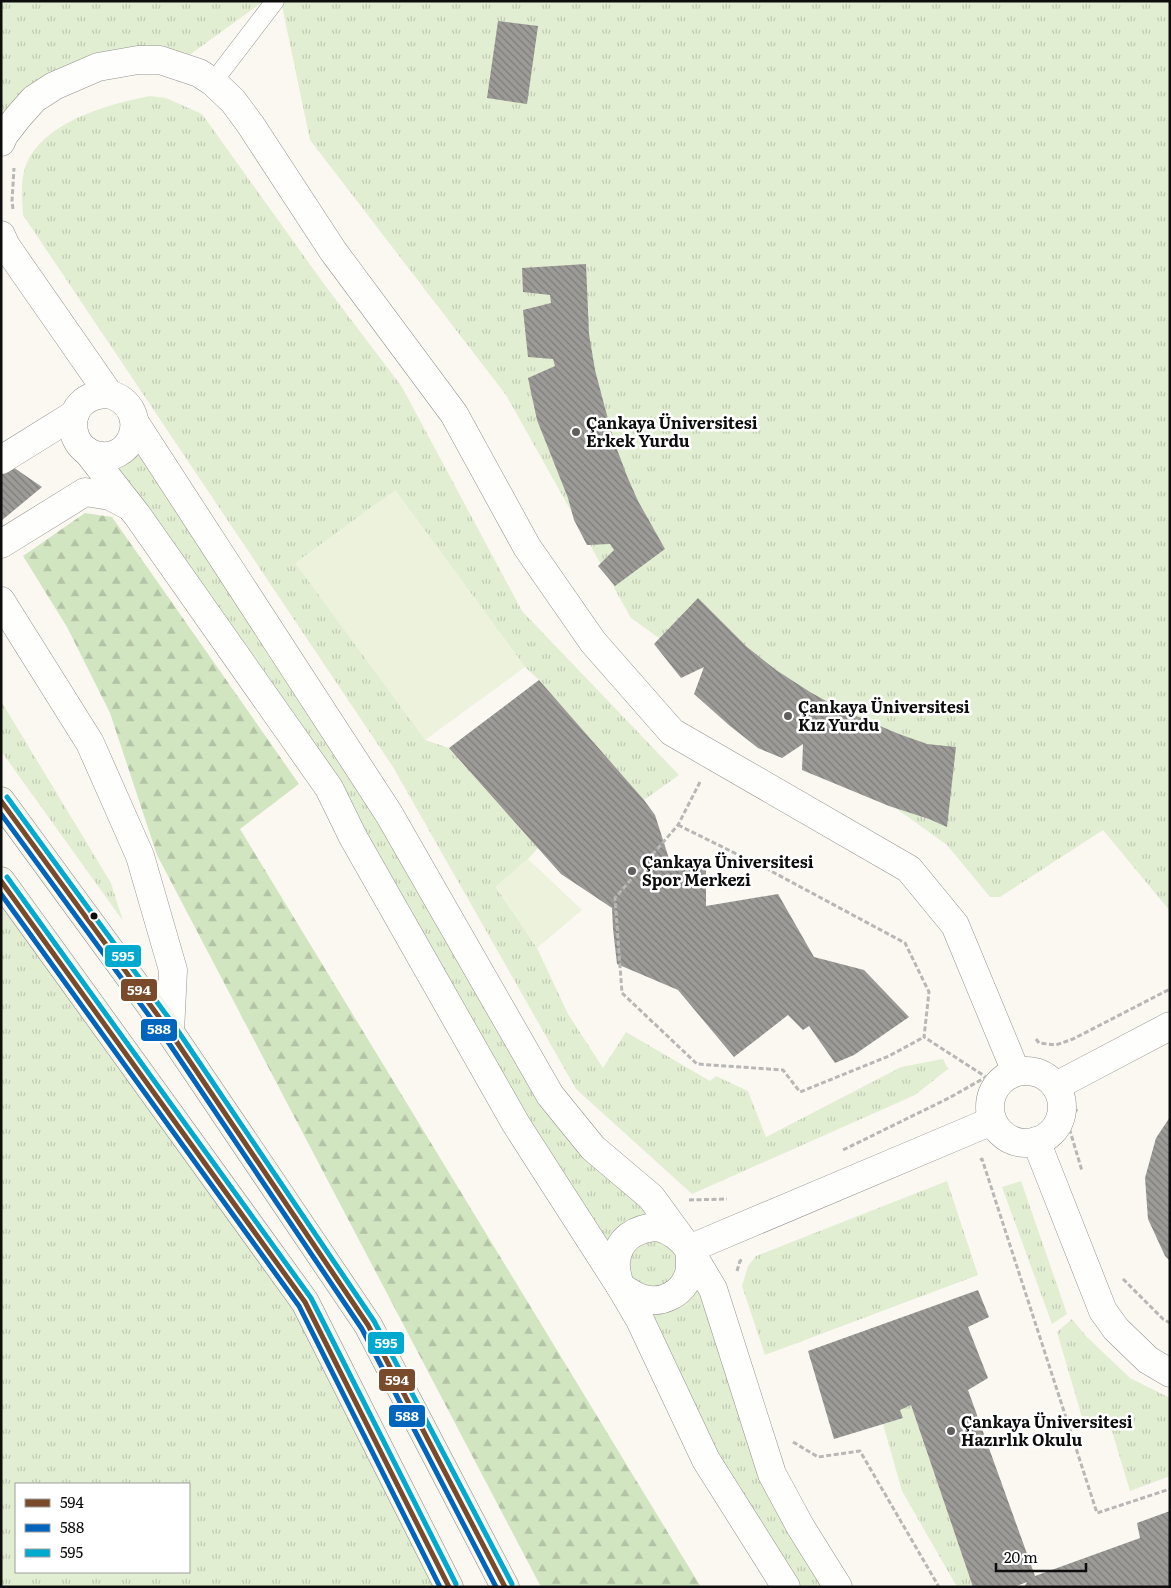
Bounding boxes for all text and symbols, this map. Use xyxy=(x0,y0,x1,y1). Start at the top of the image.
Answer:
place label: Çankaya Üniversitesi Erkek Yurdu xyxy=(586,410,758,452)
marker: Çankaya Üniversitesi Erkek Yurdu xyxy=(570,426,582,438)
place label: Çankaya Üniversitesi Kız Yurdu xyxy=(798,694,970,736)
marker: Çankaya Üniversitesi Kız Yurdu xyxy=(782,710,794,722)
place label: Çankaya Üniversitesi Spor Merkezi xyxy=(642,849,814,891)
marker: Çankaya Üniversitesi Spor Merkezi xyxy=(626,865,638,877)
unlabelled marker xyxy=(89,911,99,921)
line badge: 595 xyxy=(104,944,142,968)
text: 595 xyxy=(111,945,135,965)
line badge: 594 xyxy=(120,978,158,1002)
text: 594 xyxy=(127,979,152,999)
line badge: 588 xyxy=(140,1018,178,1042)
text: 588 xyxy=(147,1018,171,1038)
line badge: 595 xyxy=(367,1331,405,1355)
text: 595 xyxy=(374,1332,398,1352)
line badge: 594 xyxy=(378,1368,416,1392)
text: 594 xyxy=(385,1369,410,1389)
line badge: 588 xyxy=(388,1404,426,1428)
text: 588 xyxy=(395,1405,419,1425)
place label: Çankaya Üniversitesi Hazırlık Okulu xyxy=(961,1409,1133,1451)
marker: Çankaya Üniversitesi Hazırlık Okulu xyxy=(945,1425,957,1437)
legend xyxy=(15,1483,190,1573)
text: 594 xyxy=(60,1490,84,1513)
text: 588 xyxy=(60,1515,84,1538)
text: 595 xyxy=(60,1540,83,1563)
scale bar xyxy=(996,1540,1086,1572)
text: 20 m xyxy=(1004,1545,1038,1568)

